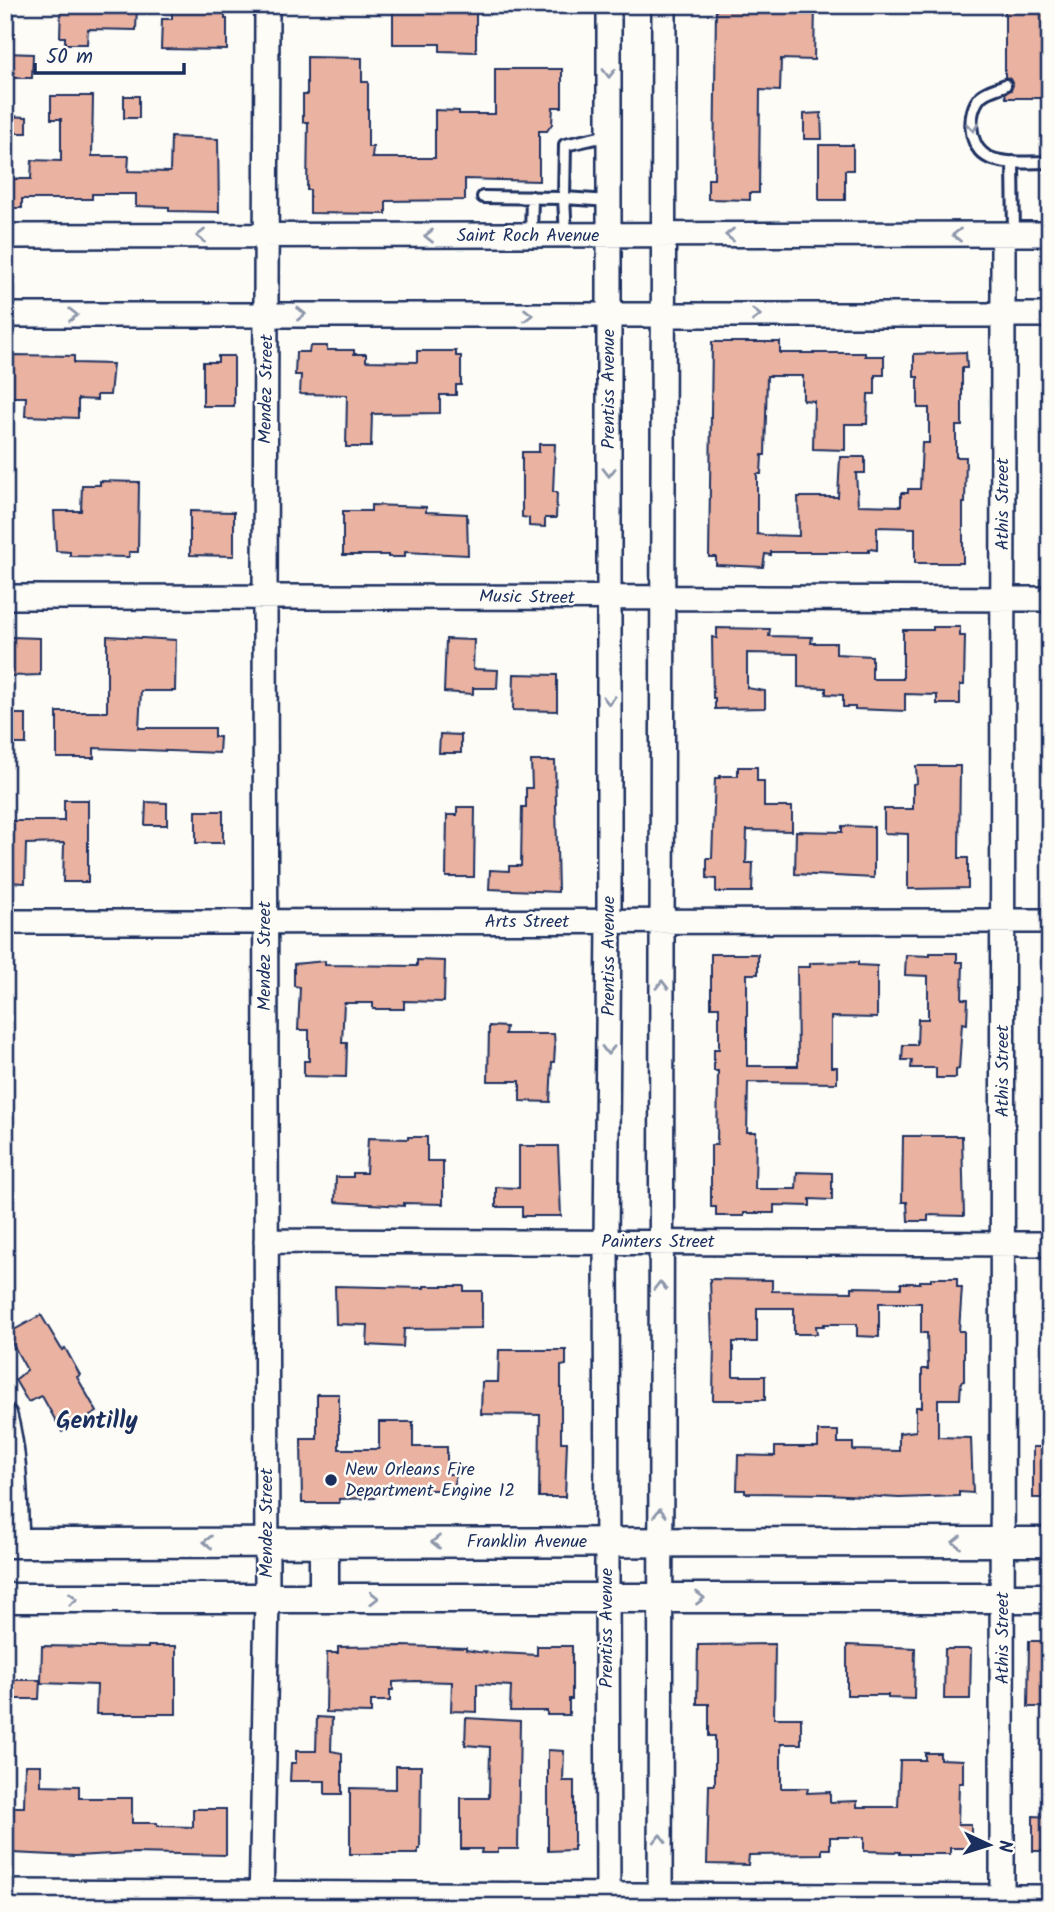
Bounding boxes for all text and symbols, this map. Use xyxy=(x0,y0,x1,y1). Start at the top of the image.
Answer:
scale bar xyxy=(35,32,184,76)
text: 50 m xyxy=(46,41,93,74)
one-way arrow xyxy=(601,69,617,79)
one-way arrow xyxy=(965,122,980,133)
street label: Saint Roch Avenue xyxy=(457,222,599,251)
one-way arrow xyxy=(724,227,734,243)
one-way arrow xyxy=(951,227,962,243)
one-way arrow xyxy=(195,228,206,244)
one-way arrow xyxy=(423,228,433,244)
one-way arrow xyxy=(296,306,307,321)
one-way arrow xyxy=(69,307,79,323)
one-way arrow xyxy=(524,307,534,323)
one-way arrow xyxy=(751,307,762,323)
street label: Prentiss Avenue xyxy=(595,329,624,449)
street label: Mendez Street xyxy=(252,333,282,444)
street label: Athis Street xyxy=(989,457,1018,550)
one-way arrow xyxy=(601,468,617,478)
street label: Music Street xyxy=(479,583,576,613)
one-way arrow xyxy=(601,695,617,706)
street label: Prentiss Avenue xyxy=(595,896,624,1016)
street label: Mendez Street xyxy=(251,900,280,1011)
street label: Arts Street xyxy=(485,908,570,937)
one-way arrow xyxy=(654,979,670,989)
street label: Athis Street xyxy=(989,1024,1018,1117)
one-way arrow xyxy=(600,1045,616,1056)
street label: Painters Street xyxy=(601,1228,716,1257)
one-way arrow xyxy=(652,1280,668,1290)
district label: Gentilly xyxy=(56,1402,138,1441)
place label: New Orleans Fire Department Engine 12 xyxy=(345,1456,515,1506)
street label: Mendez Street xyxy=(253,1467,282,1578)
marker: New Orleans Fire Department Engine 12 xyxy=(323,1472,339,1488)
one-way arrow xyxy=(652,1507,668,1518)
street label: Franklin Avenue xyxy=(467,1528,587,1557)
one-way arrow xyxy=(202,1534,213,1550)
one-way arrow xyxy=(430,1534,440,1550)
one-way arrow xyxy=(951,1534,962,1550)
street label: Prentiss Avenue xyxy=(593,1568,622,1688)
one-way arrow xyxy=(370,1590,380,1606)
one-way arrow xyxy=(695,1590,706,1606)
one-way arrow xyxy=(69,1591,79,1607)
street label: Athis Street xyxy=(989,1591,1018,1684)
north arrow xyxy=(954,1811,1024,1881)
one-way arrow xyxy=(652,1833,668,1843)
text: N xyxy=(989,1839,1019,1853)

